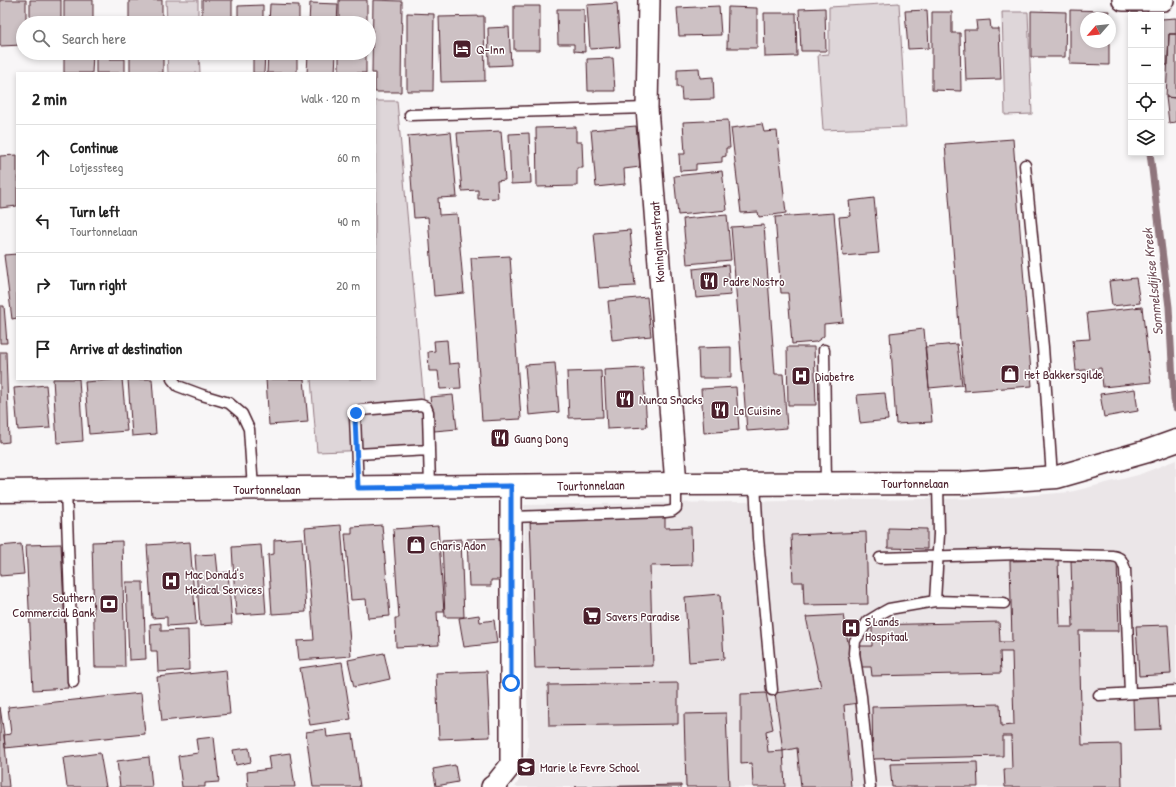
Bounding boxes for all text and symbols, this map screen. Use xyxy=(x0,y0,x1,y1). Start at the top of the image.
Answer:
north arrow xyxy=(1080,12,1116,48)
map controls xyxy=(1128,12,1164,156)
button: + xyxy=(1128,12,1164,48)
search box xyxy=(16,16,376,60)
icon: search xyxy=(30,27,52,49)
text: Search here xyxy=(62,28,126,49)
hotel icon: Q-Inn xyxy=(451,38,473,60)
place label: Q-Inn xyxy=(476,40,505,58)
button: − xyxy=(1128,48,1164,84)
button: locate xyxy=(1128,84,1164,120)
text: 2 min xyxy=(32,87,67,110)
text: Walk · 120 m xyxy=(301,89,360,107)
button: layers xyxy=(1128,120,1164,156)
text: Continue xyxy=(70,137,118,158)
icon: ahead xyxy=(32,146,54,168)
text: 60 m xyxy=(337,148,360,166)
text: Lotjessteeg xyxy=(70,158,123,176)
street label: Koninginnestraat xyxy=(645,200,669,283)
text: Turn left xyxy=(70,201,120,222)
icon: left xyxy=(32,210,54,232)
text: 40 m xyxy=(337,212,360,230)
text: Tourtonnelaan xyxy=(70,222,138,240)
water label: Sommelsdijkse Kreek xyxy=(1137,226,1167,336)
restaurant icon: Padre Nostro xyxy=(698,270,720,292)
place label: Padre Nostro xyxy=(723,272,784,290)
icon: right xyxy=(32,274,54,296)
text: Turn right xyxy=(70,274,126,295)
text: 20 m xyxy=(336,276,360,294)
icon: arrive xyxy=(32,338,54,360)
text: Arrive at destination xyxy=(70,338,182,359)
shop icon: Het Bakkersgilde xyxy=(999,363,1021,385)
hospital icon: Diabetre xyxy=(790,365,812,387)
place label: Het Bakkersgilde xyxy=(1024,365,1103,383)
place label: Diabetre xyxy=(815,367,854,385)
restaurant icon: Nunca Snacks xyxy=(614,388,636,410)
place label: Nunca Snacks xyxy=(639,390,703,408)
restaurant icon: La Cuisine xyxy=(709,399,731,421)
place label: La Cuisine xyxy=(734,401,781,419)
route end xyxy=(347,404,365,422)
restaurant icon: Guang Dong xyxy=(489,427,511,449)
place label: Guang Dong xyxy=(514,429,568,447)
street label: Tourtonnelaan xyxy=(881,474,949,492)
street label: Tourtonnelaan xyxy=(557,475,625,495)
street label: Tourtonnelaan xyxy=(233,480,301,498)
shop icon: Charis Adon xyxy=(405,534,427,556)
place label: Charis Adon xyxy=(430,536,486,554)
place label: Mac Donald's Medical Services xyxy=(185,565,262,598)
hospital icon: Mac Donald's Medical Services xyxy=(160,570,182,592)
place label: Southern Commercial Bank xyxy=(12,588,96,621)
bank icon: Southern Commercial Bank xyxy=(98,593,120,615)
supermarket icon: Savers Paradise xyxy=(581,605,603,627)
place label: Savers Paradise xyxy=(606,607,680,625)
place label: S'Lands Hospitaal xyxy=(865,612,908,645)
hospital icon: S'Lands Hospitaal xyxy=(840,617,862,639)
route start xyxy=(502,674,520,692)
school or university icon: Marie le Fevre School xyxy=(515,756,537,778)
place label: Marie le Fevre School xyxy=(540,758,640,776)

